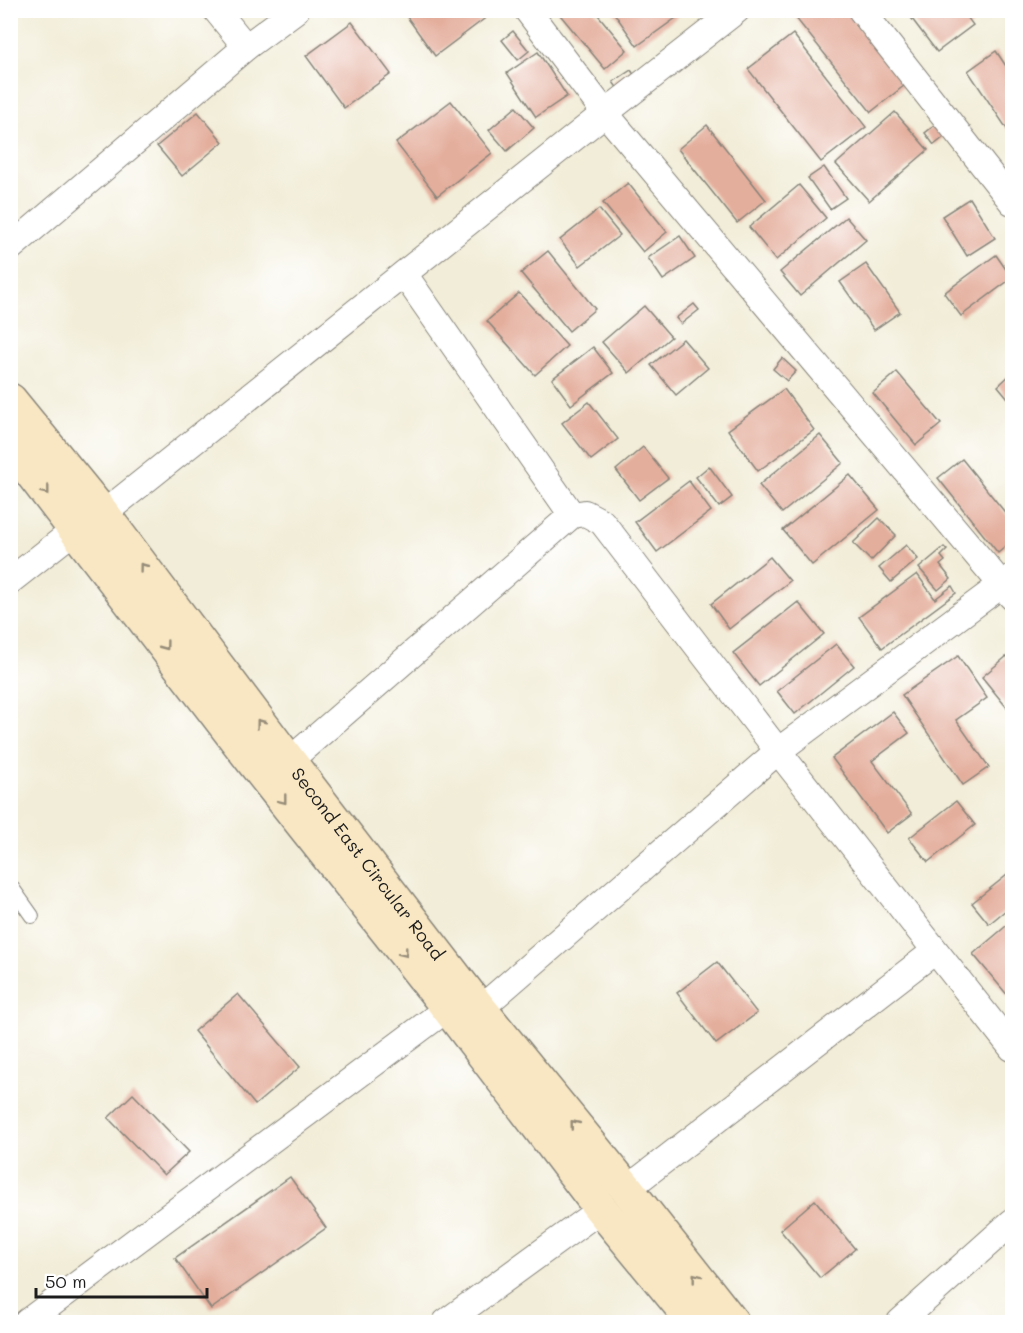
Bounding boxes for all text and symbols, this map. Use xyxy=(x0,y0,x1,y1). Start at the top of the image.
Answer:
one-way arrow xyxy=(39,484,50,495)
one-way arrow xyxy=(139,562,150,573)
one-way arrow xyxy=(157,639,168,650)
one-way arrow xyxy=(256,718,267,729)
street label: Second East Circular Road xyxy=(286,763,450,965)
one-way arrow xyxy=(276,794,287,805)
one-way arrow xyxy=(397,947,408,958)
one-way arrow xyxy=(571,1120,582,1131)
scale bar xyxy=(36,1261,207,1299)
text: 50 m xyxy=(45,1269,87,1293)
one-way arrow xyxy=(692,1272,703,1283)

